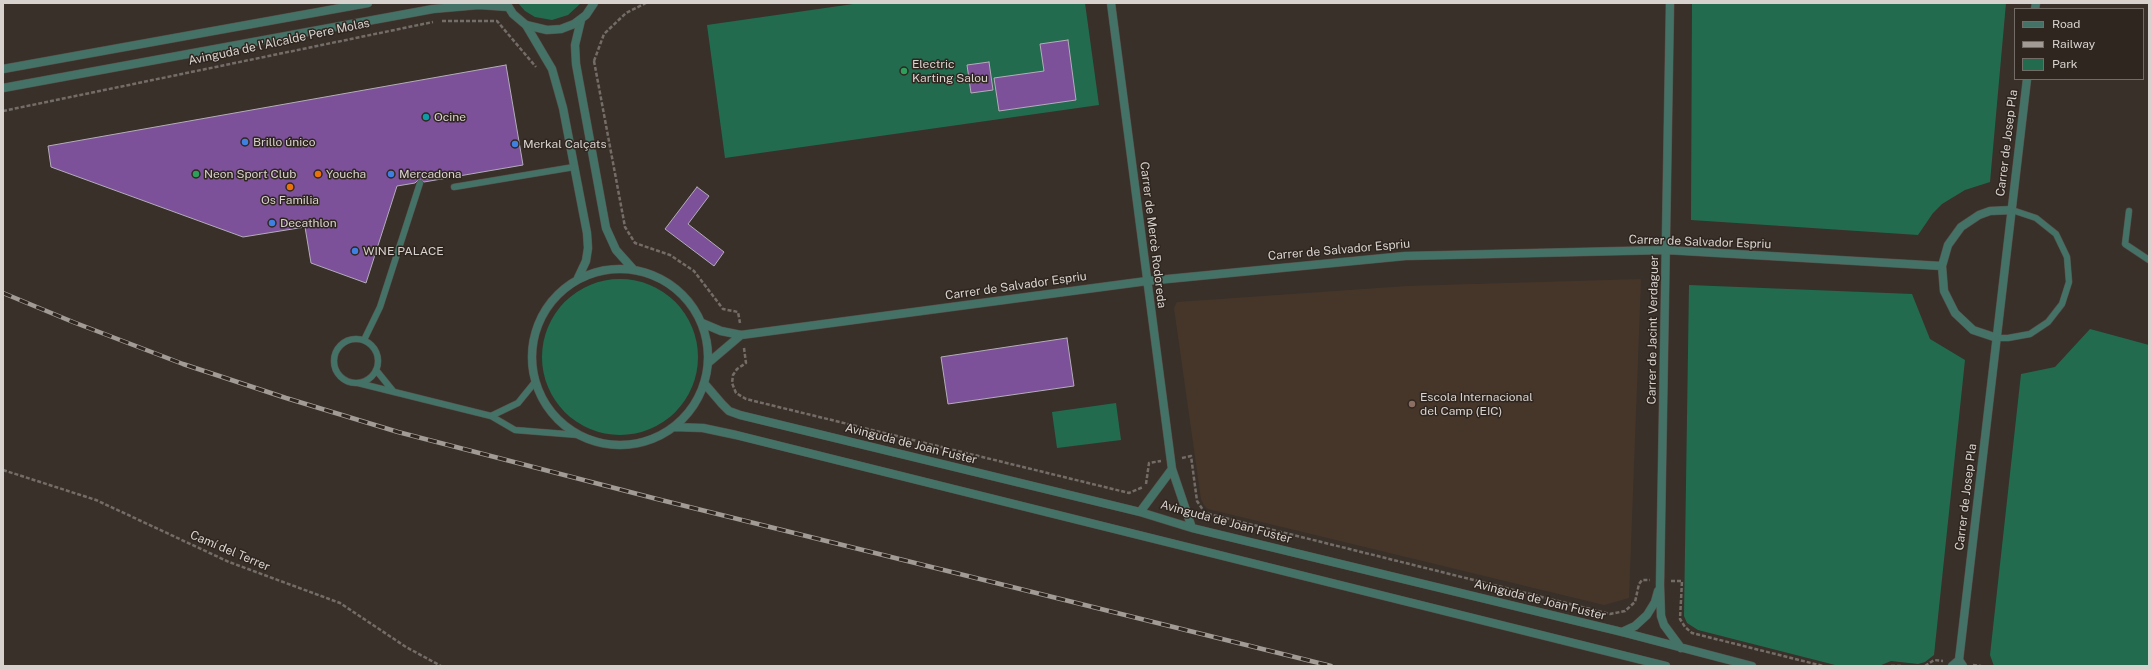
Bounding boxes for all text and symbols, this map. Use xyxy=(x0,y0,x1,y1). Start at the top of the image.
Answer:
legend xyxy=(2014,8,2144,80)
street label: Avinguda de l'Alcalde Pere Molas xyxy=(187,16,371,68)
text: Road xyxy=(2052,17,2080,31)
text: Railway xyxy=(2052,37,2095,51)
place label: Electric Karting Salou xyxy=(912,57,988,85)
text: Park xyxy=(2052,57,2078,71)
marker: Electric Karting Salou xyxy=(899,66,909,76)
street label: Carrer de Josep Pla xyxy=(1993,89,2021,197)
place label: Ocine xyxy=(434,110,466,124)
marker: Ocine xyxy=(421,112,431,122)
place label: Brillo único xyxy=(253,135,315,149)
marker: Brillo único xyxy=(240,137,250,147)
place label: Merkal Calçats xyxy=(523,137,606,151)
marker: Merkal Calçats xyxy=(510,139,520,149)
street label: Carrer de Mercè Rodoreda xyxy=(1137,161,1169,309)
place label: Neon Sport Club xyxy=(204,167,296,181)
place label: Youcha xyxy=(326,167,366,181)
place label: Mercadona xyxy=(399,167,461,181)
marker: Neon Sport Club xyxy=(191,169,201,179)
marker: Youcha xyxy=(313,169,323,179)
marker: Mercadona xyxy=(386,169,396,179)
marker: Os Familia xyxy=(285,182,295,192)
place label: Os Familia xyxy=(261,193,319,207)
place label: Decathlon xyxy=(280,216,337,230)
marker: Decathlon xyxy=(267,218,277,228)
street label: Carrer de Salvador Espriu xyxy=(1628,232,1772,252)
street label: Carrer de Salvador Espriu xyxy=(1267,237,1411,263)
place label: WINE PALACE xyxy=(363,244,444,258)
marker: WINE PALACE xyxy=(350,246,360,256)
street label: Carrer de Jacint Verdaguer xyxy=(1645,255,1661,405)
street label: Carrer de Salvador Espriu xyxy=(944,269,1088,303)
place label: Escola Internacional del Camp (EIC) xyxy=(1420,390,1533,418)
marker: Escola Internacional del Camp (EIC) xyxy=(1407,399,1417,409)
street label: Avinguda de Joan Fuster xyxy=(844,421,978,467)
street label: Carrer de Josep Pla xyxy=(1952,443,1980,551)
street label: Avinguda de Joan Fuster xyxy=(1159,498,1293,546)
street label: Camí del Terrer xyxy=(188,528,272,574)
street label: Avinguda de Joan Fuster xyxy=(1473,577,1607,623)

